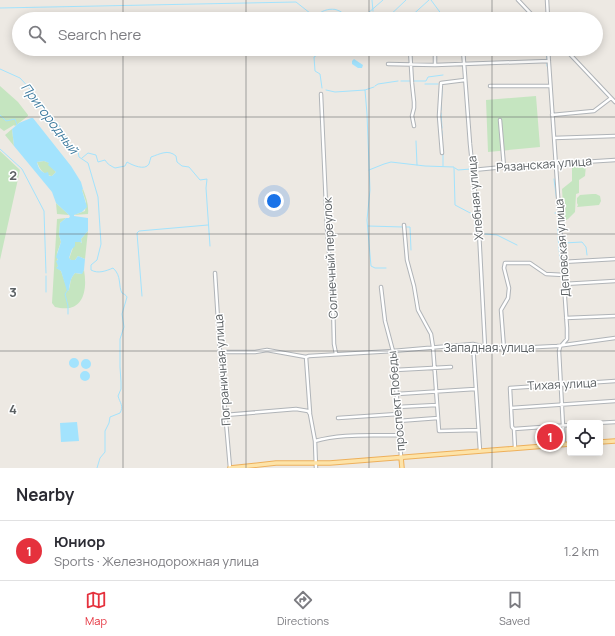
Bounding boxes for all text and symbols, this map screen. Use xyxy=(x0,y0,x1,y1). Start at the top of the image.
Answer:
search box xyxy=(12,12,603,56)
icon: search xyxy=(26,23,48,45)
text: Search here xyxy=(58,24,141,45)
water label: Пригородный xyxy=(17,79,84,158)
street label: Рязанская улица xyxy=(496,152,592,176)
street label: Хлебная улица xyxy=(463,155,487,241)
text: 2 xyxy=(9,166,17,184)
your location xyxy=(264,191,284,211)
street label: Солнечный переулок xyxy=(318,196,342,319)
street label: Деповская улица xyxy=(550,198,574,298)
text: 3 xyxy=(9,283,17,301)
street label: Пограничная улица xyxy=(210,314,234,426)
street label: Западная улица xyxy=(443,339,535,356)
street label: проспект Победы xyxy=(383,350,409,452)
street label: Тихая улица xyxy=(527,374,597,394)
text: 4 xyxy=(9,400,17,418)
map controls xyxy=(567,420,603,456)
button: locate xyxy=(567,420,603,456)
pin: 1 xyxy=(537,422,563,452)
text: Nearby xyxy=(16,483,74,506)
text: Юниор xyxy=(54,531,105,552)
text: 1 xyxy=(26,542,32,560)
text: 1.2 km xyxy=(564,542,599,560)
text: Sports · Железнодорожная улица xyxy=(54,552,259,570)
tab: Map xyxy=(85,589,107,628)
tab: Directions xyxy=(277,589,329,628)
tab: Saved xyxy=(499,589,530,628)

